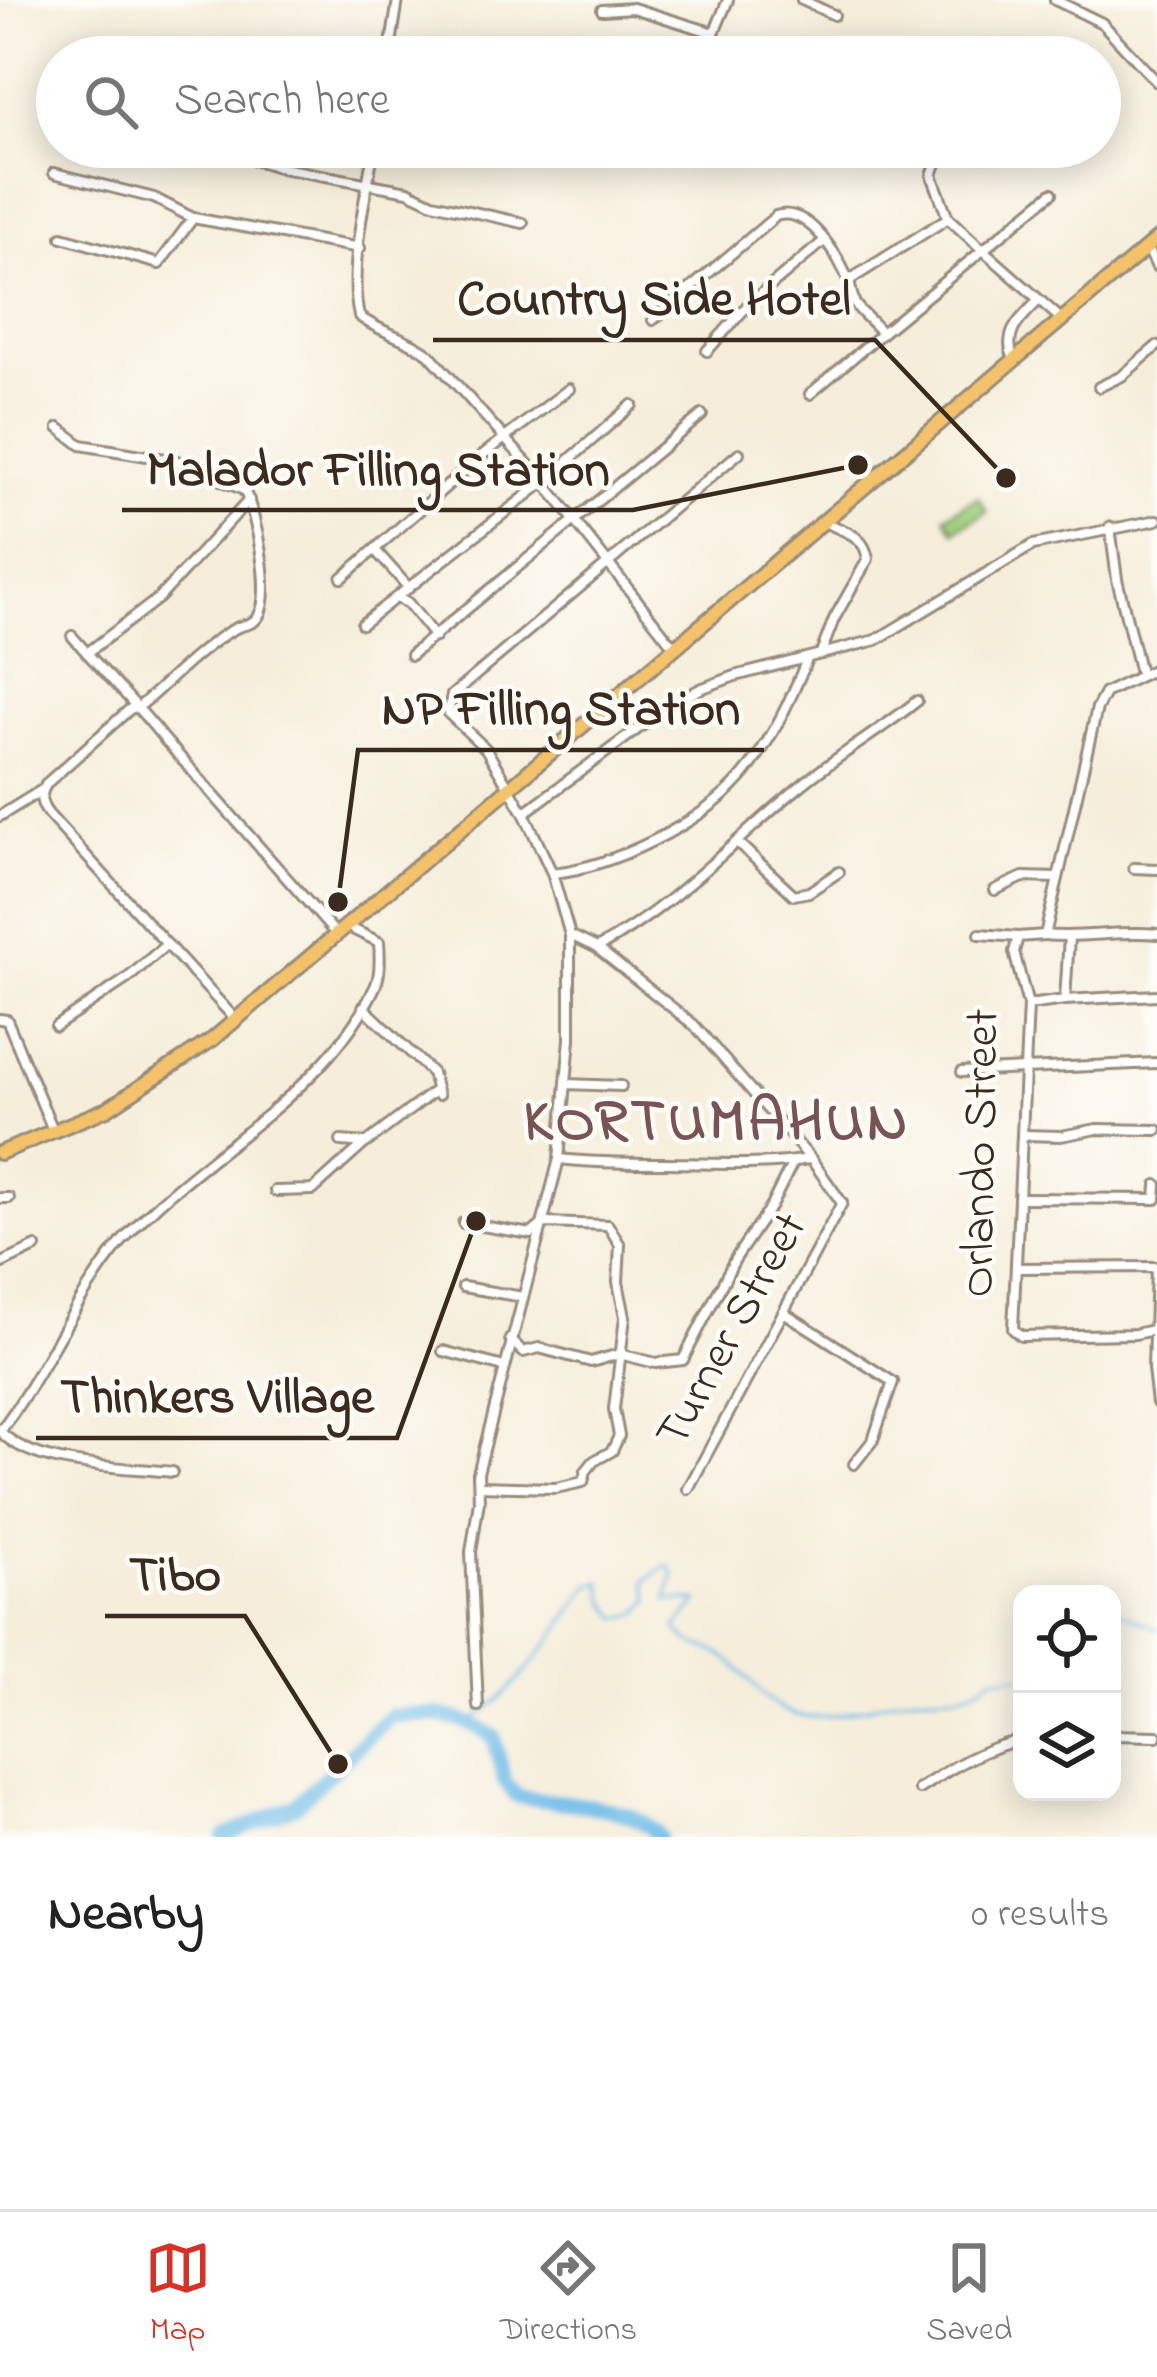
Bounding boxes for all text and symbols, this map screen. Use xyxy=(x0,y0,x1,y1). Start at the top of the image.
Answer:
search box xyxy=(36,36,1121,168)
icon: search xyxy=(78,69,144,135)
text: Search here xyxy=(174,69,390,135)
callout: Country Side Hotel xyxy=(433,253,875,340)
text: Country Side Hotel xyxy=(457,264,851,339)
callout: Malador Filling Station xyxy=(122,423,633,510)
text: Malador Filling Station xyxy=(146,435,610,511)
callout: NP Filling Station xyxy=(358,663,764,750)
text: NP Filling Station xyxy=(382,674,740,750)
street label: Orlando Street xyxy=(944,1008,1020,1298)
district label: KORTUMAHUN xyxy=(523,1081,911,1168)
street label: Turner Street xyxy=(639,1200,827,1462)
callout: Thinkers Village xyxy=(36,1351,397,1438)
text: Thinkers Village xyxy=(60,1362,375,1438)
callout: Tibo xyxy=(105,1529,245,1616)
text: Tibo xyxy=(129,1540,221,1615)
map controls xyxy=(1013,1585,1121,1801)
button: locate xyxy=(1013,1585,1121,1693)
button: layers xyxy=(1013,1693,1121,1801)
text: Nearby xyxy=(48,1878,204,1953)
text: 0 results xyxy=(971,1887,1109,1944)
tab: Map xyxy=(145,2235,211,2355)
tab: Directions xyxy=(500,2235,637,2355)
tab: Saved xyxy=(926,2235,1012,2355)

